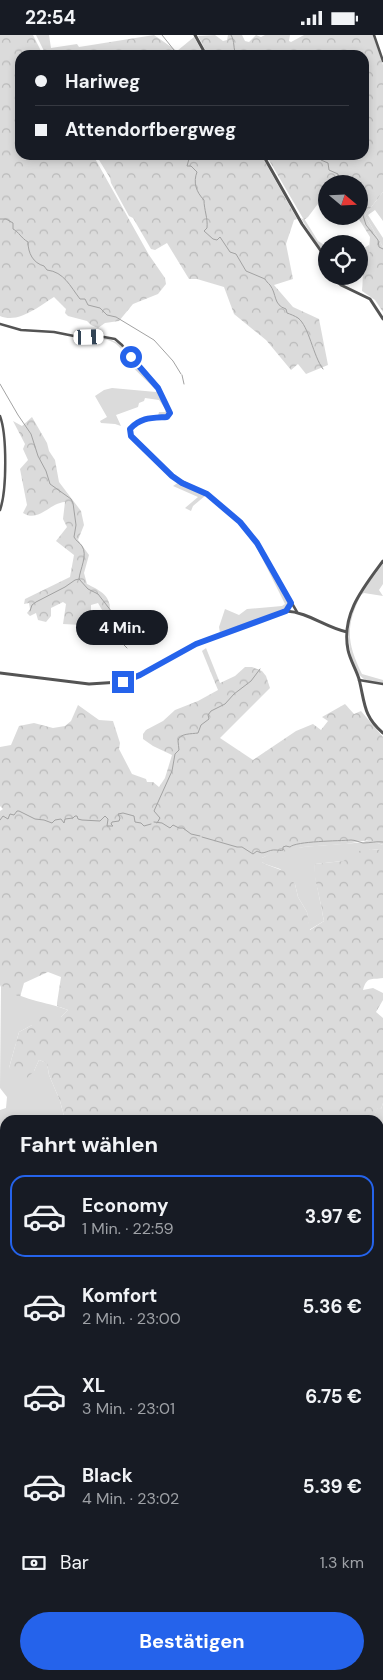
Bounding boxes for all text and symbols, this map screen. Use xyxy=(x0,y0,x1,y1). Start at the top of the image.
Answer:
text: 22:54 xyxy=(25,5,76,30)
text: Hariweg xyxy=(65,69,140,94)
text: Attendorfbergweg xyxy=(65,117,236,142)
north arrow xyxy=(318,175,368,225)
map controls xyxy=(318,175,368,285)
button: locate xyxy=(318,235,368,285)
car xyxy=(73,329,104,345)
route start xyxy=(120,346,142,368)
callout: 4 Min. xyxy=(77,609,169,645)
text: 4 Min. xyxy=(99,617,145,638)
route end xyxy=(112,671,134,693)
text: Fahrt wählen xyxy=(20,1130,158,1159)
text: Economy xyxy=(82,1193,169,1218)
icon: car xyxy=(22,1194,67,1239)
text: 3.97 € xyxy=(305,1204,362,1229)
text: 1 Min. · 22:59 xyxy=(82,1218,174,1239)
text: Komfort xyxy=(82,1283,157,1308)
icon: car xyxy=(22,1284,67,1329)
text: 5.36 € xyxy=(302,1294,362,1319)
text: 2 Min. · 23:00 xyxy=(82,1308,181,1329)
text: XL xyxy=(82,1373,105,1398)
icon: car xyxy=(22,1374,67,1419)
text: 6.75 € xyxy=(305,1384,362,1409)
text: 3 Min. · 23:01 xyxy=(82,1398,175,1419)
text: Black xyxy=(82,1463,133,1488)
icon: car xyxy=(22,1464,67,1509)
text: 5.39 € xyxy=(303,1474,362,1499)
text: 4 Min. · 23:02 xyxy=(82,1488,179,1509)
icon: cash xyxy=(20,1549,48,1577)
text: Bar xyxy=(60,1550,89,1575)
text: 1.3 km xyxy=(320,1552,364,1573)
button: Bestätigen xyxy=(20,1612,364,1670)

